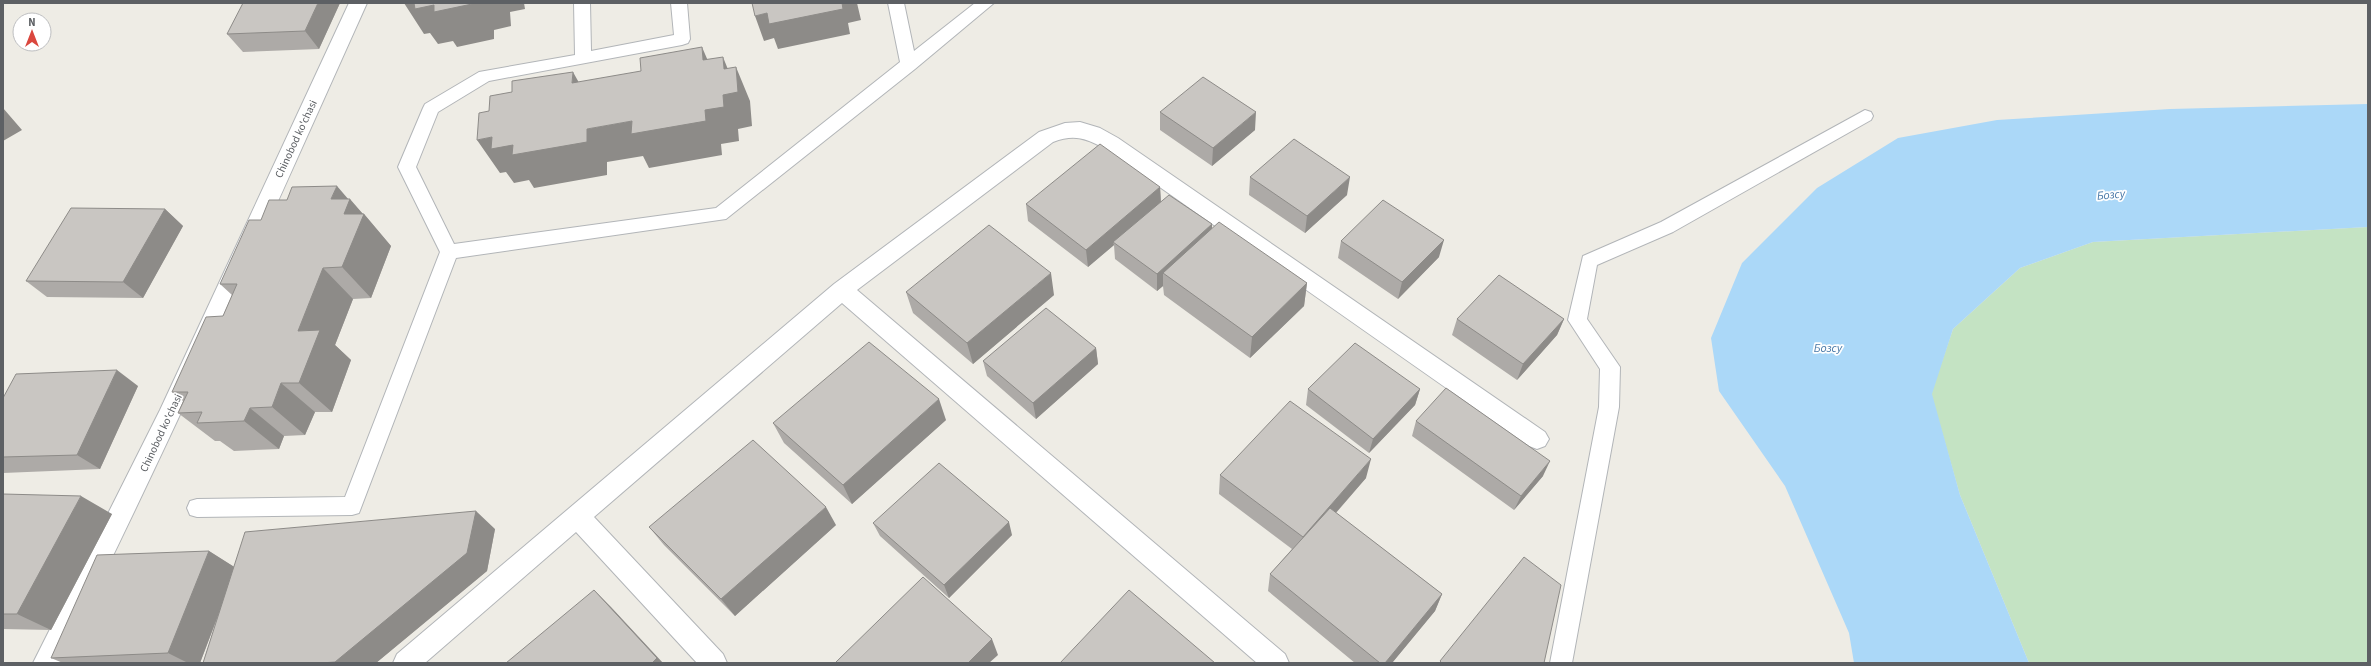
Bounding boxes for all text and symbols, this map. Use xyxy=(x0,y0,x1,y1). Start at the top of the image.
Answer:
north arrow xyxy=(12,12,52,52)
text: N xyxy=(28,15,36,30)
street label: Chinobod ko'chasi xyxy=(271,98,321,180)
water label: Бозсу xyxy=(2096,185,2126,205)
water label: Бозсу xyxy=(1814,340,1843,357)
street label: Chinobod ko'chasi xyxy=(136,392,186,474)

